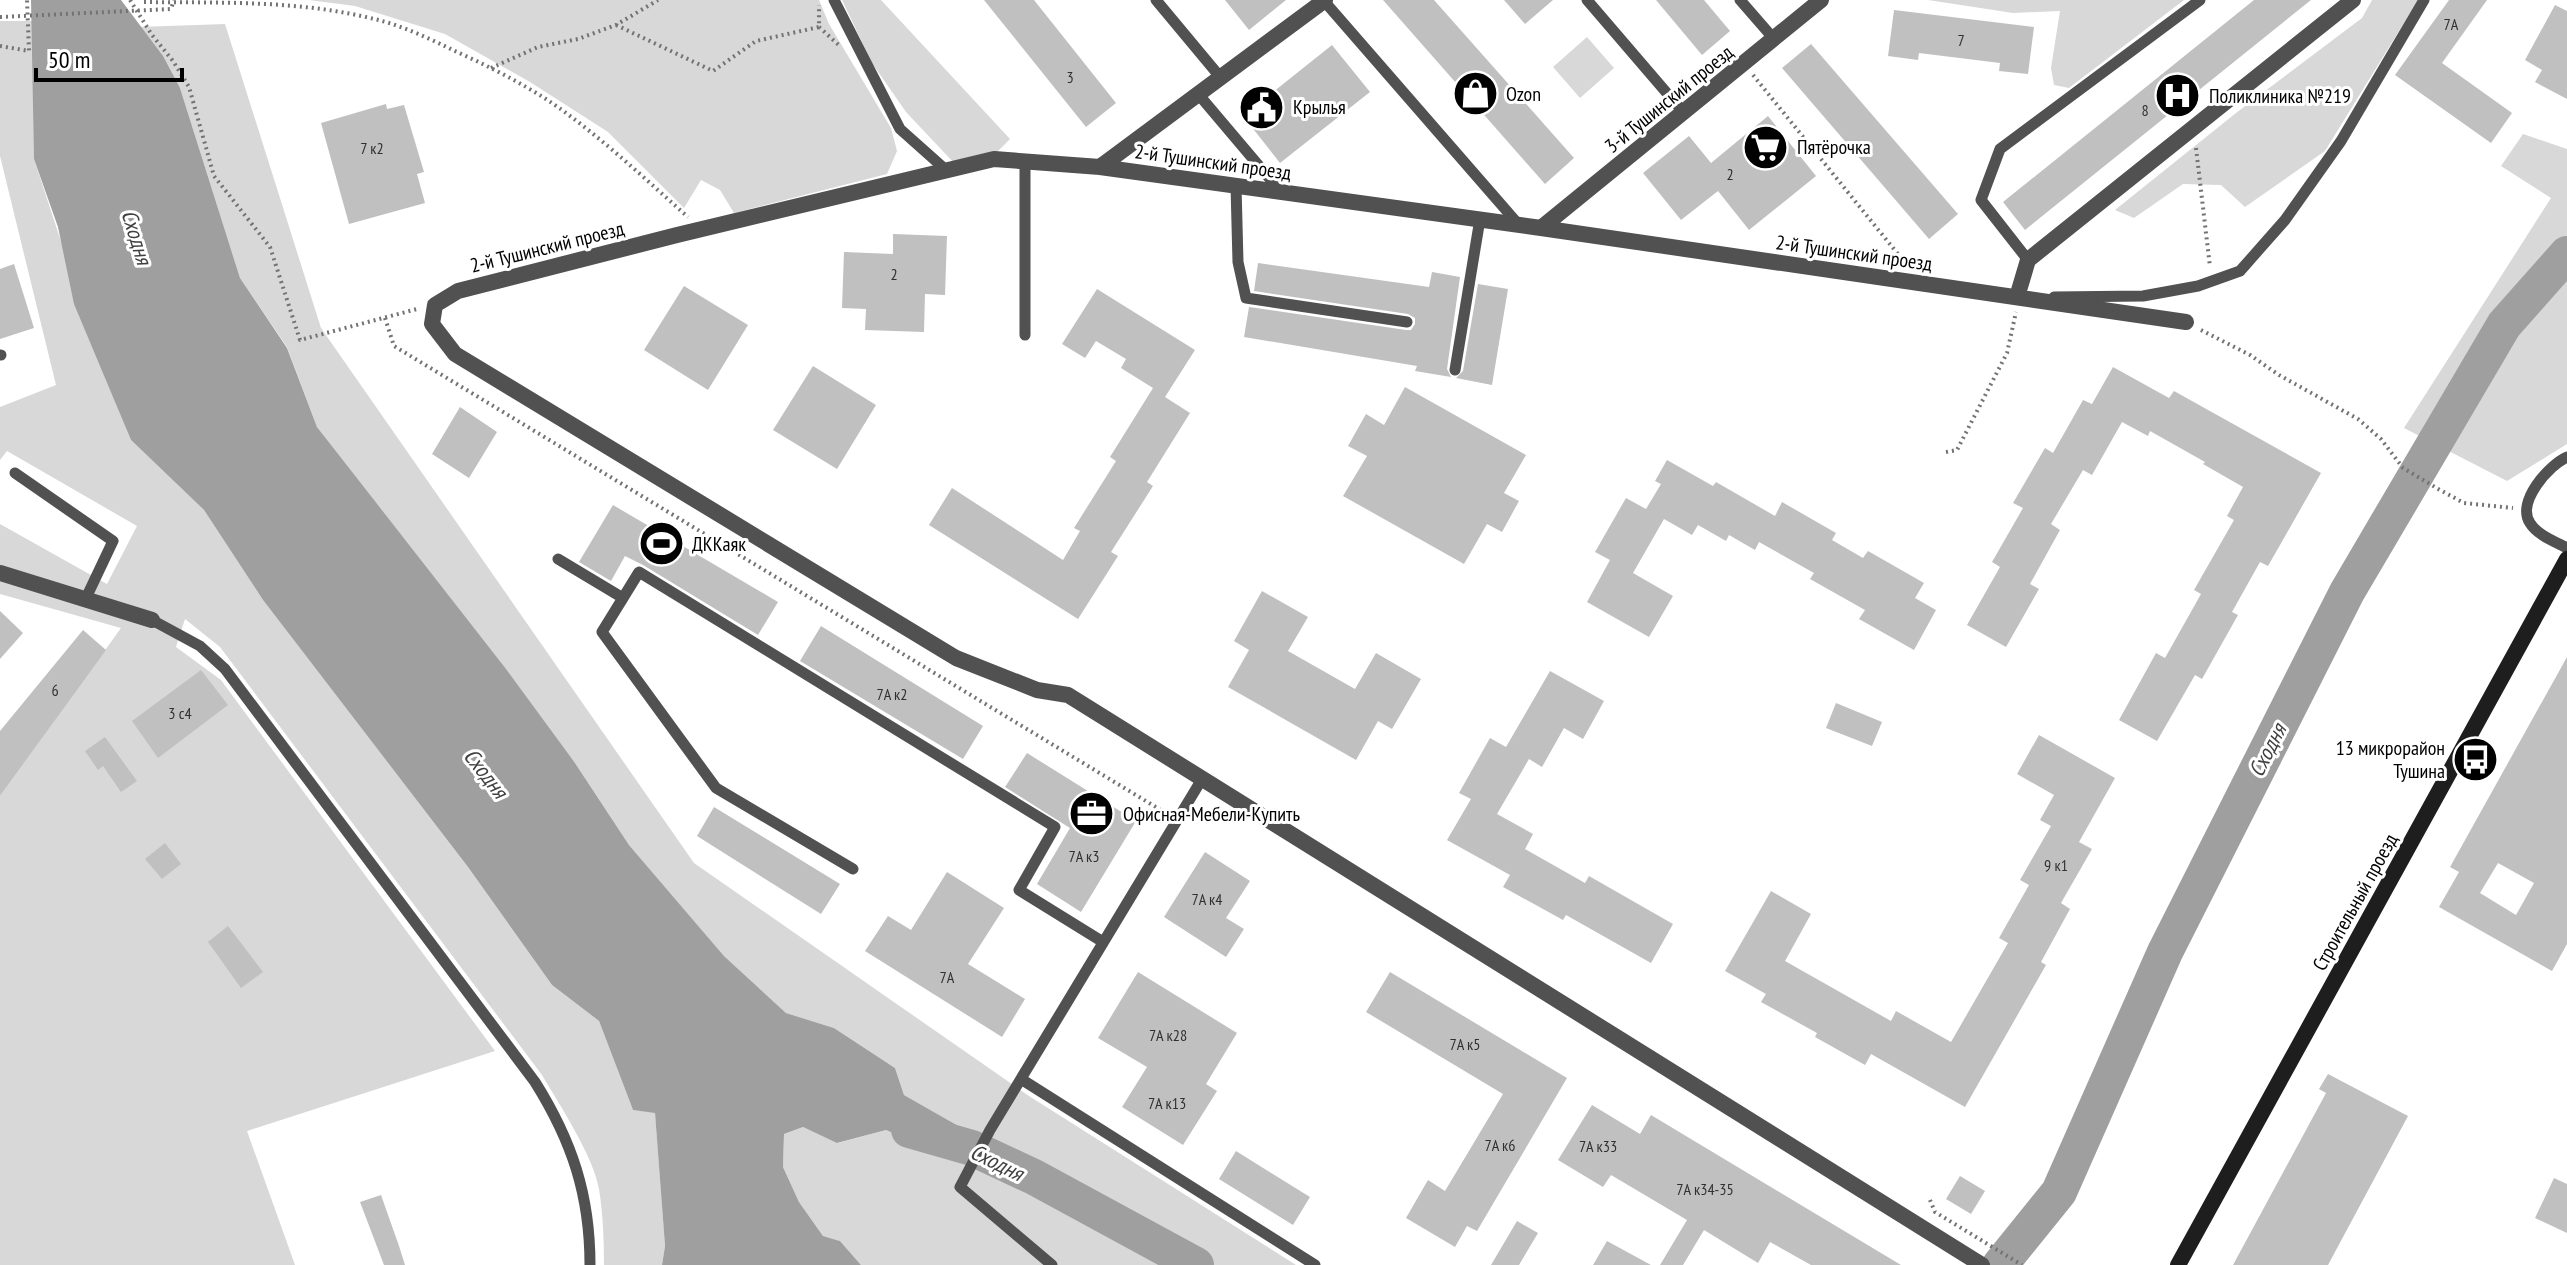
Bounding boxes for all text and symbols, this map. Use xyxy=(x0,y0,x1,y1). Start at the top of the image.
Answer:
house number: 7А xyxy=(2444,14,2459,34)
house number: 7 xyxy=(1957,30,1965,50)
scale bar xyxy=(36,32,182,82)
street label: 3-й Тушинский проезд xyxy=(1600,39,1739,159)
text: 50 m xyxy=(48,44,90,75)
house number: 3 xyxy=(1066,67,1074,87)
shop icon: Ozon xyxy=(1451,70,1499,118)
hospital icon: Поликлиника №219 xyxy=(2154,72,2202,120)
place label: Ozon xyxy=(1506,81,1541,107)
public building icon: Крылья xyxy=(1238,83,1286,131)
place label: Поликлиника №219 xyxy=(2209,83,2351,109)
place label: Крылья xyxy=(1293,94,1346,120)
house number: 8 xyxy=(2141,100,2149,120)
supermarket icon: Пятёрочка xyxy=(1742,123,1790,171)
place label: Пятёрочка xyxy=(1797,134,1871,160)
house number: 7 к2 xyxy=(360,138,384,158)
street label: 2-й Тушинский проезд xyxy=(1133,138,1293,186)
house number: 2 xyxy=(1726,164,1734,184)
water label: Сходня xyxy=(115,206,159,270)
street label: 2-й Тушинский проезд xyxy=(467,215,627,279)
street label: 2-й Тушинский проезд xyxy=(1774,229,1934,277)
house number: 2 xyxy=(890,264,898,284)
sports icon: ДККаяк xyxy=(637,520,685,568)
place label: ДККаяк xyxy=(692,531,746,557)
house number: 6 xyxy=(51,680,59,700)
house number: 7А к2 xyxy=(876,684,908,704)
house number: 3 с4 xyxy=(168,703,192,723)
water label: Сходня xyxy=(2242,717,2293,781)
place label: 13 микрорайон Тушина xyxy=(2336,735,2445,784)
bus stop icon: 13 микрорайон Тушина xyxy=(2452,735,2500,783)
water label: Сходня xyxy=(458,742,516,806)
office icon: Офисная-Мебели-Купить xyxy=(1068,790,1116,838)
place label: Офисная-Мебели-Купить xyxy=(1123,801,1300,827)
street label: Строительный проезд xyxy=(2307,829,2404,975)
house number: 7А к3 xyxy=(1068,846,1100,866)
house number: 9 к1 xyxy=(2044,855,2068,875)
house number: 7А к4 xyxy=(1191,889,1223,909)
house number: 7А xyxy=(940,967,955,987)
house number: 7А к28 xyxy=(1149,1025,1187,1045)
house number: 7А к5 xyxy=(1449,1034,1481,1054)
house number: 7А к13 xyxy=(1148,1093,1186,1113)
house number: 7А к6 xyxy=(1484,1135,1516,1155)
house number: 7А к33 xyxy=(1579,1136,1617,1156)
water label: Сходня xyxy=(966,1137,1030,1188)
house number: 7А к34-35 xyxy=(1676,1179,1734,1199)

